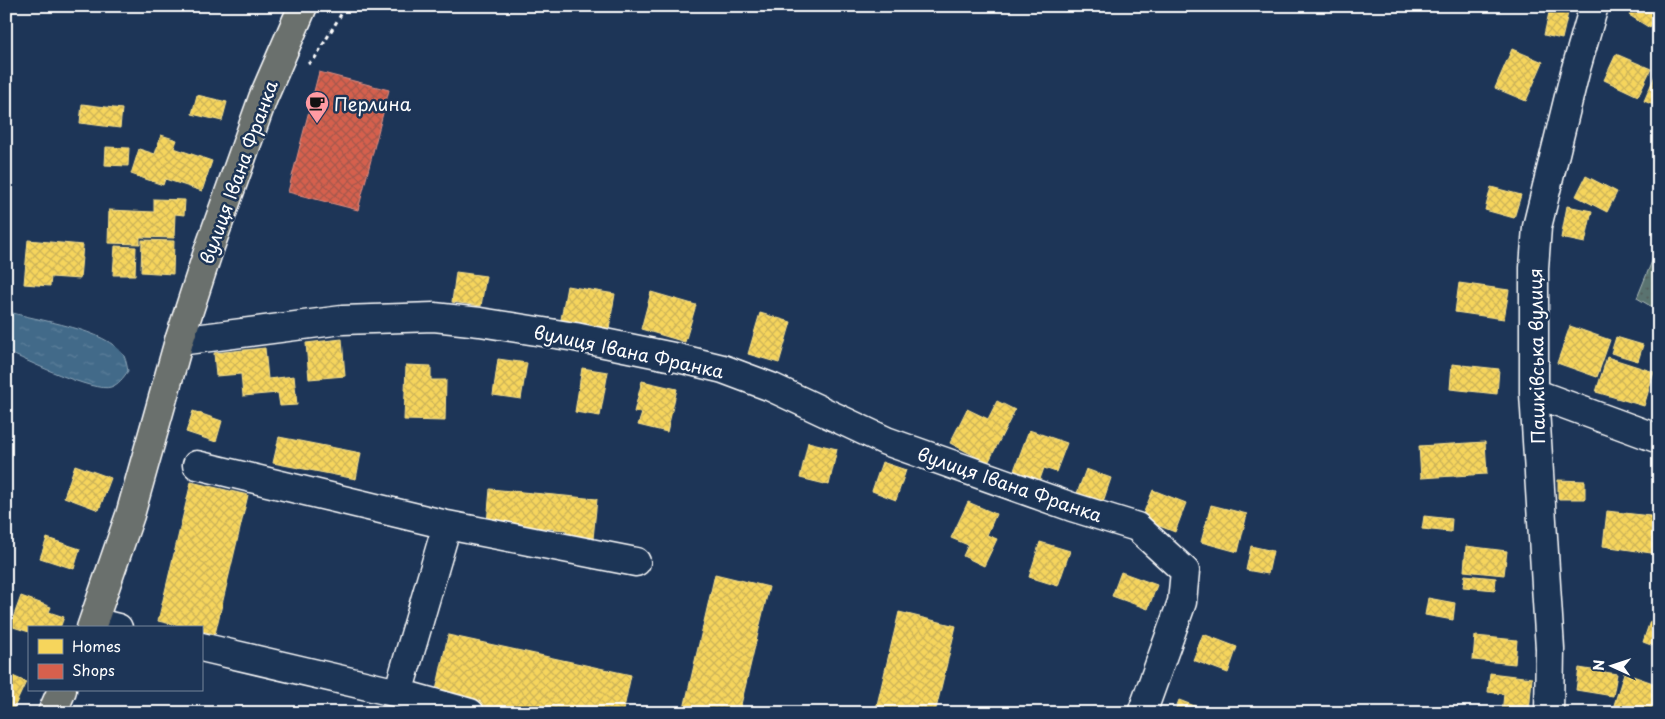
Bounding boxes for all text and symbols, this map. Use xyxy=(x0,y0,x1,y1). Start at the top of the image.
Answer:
street label: вулиця Івана Франка xyxy=(192,76,284,268)
cafe icon: Перлина xyxy=(304,90,330,124)
place label: Перлина xyxy=(334,90,412,117)
street label: Пашківська вулиця xyxy=(1521,268,1551,444)
street label: вулиця Івана Франка xyxy=(531,318,727,385)
street label: вулиця Івана Франка xyxy=(914,440,1107,529)
legend xyxy=(28,626,202,692)
text: Homes xyxy=(72,634,121,657)
north arrow xyxy=(1588,642,1638,692)
text: Shops xyxy=(72,658,115,681)
text: N xyxy=(1588,659,1609,671)

